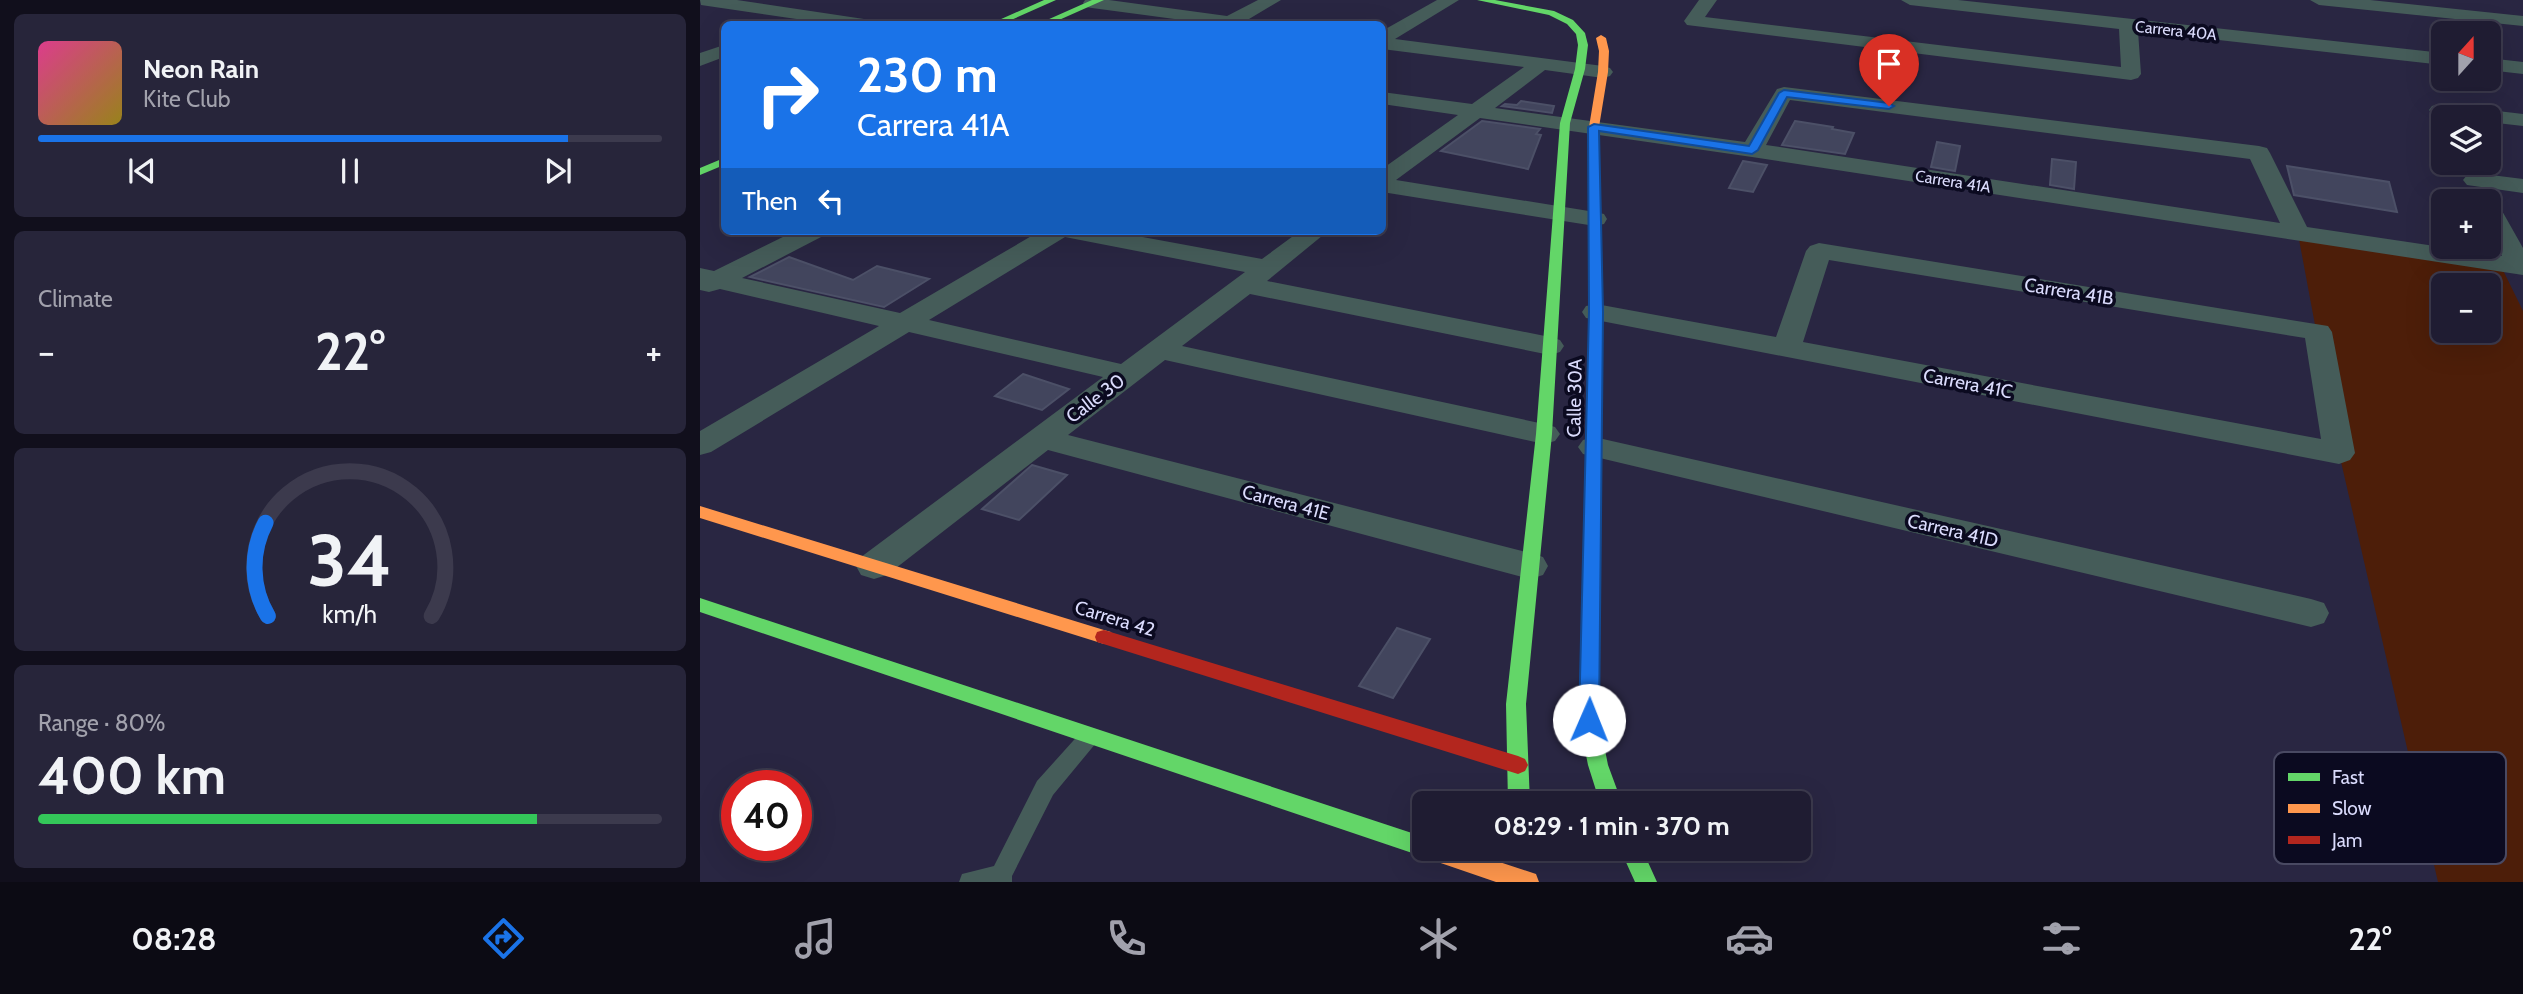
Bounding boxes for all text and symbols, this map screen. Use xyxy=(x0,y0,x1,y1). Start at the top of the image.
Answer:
street label: Carrera 40A xyxy=(2134,17,2218,44)
north arrow xyxy=(2431,21,2501,91)
map controls xyxy=(2431,21,2501,343)
pin xyxy=(1859,34,1919,106)
text: 230 m xyxy=(857,45,998,104)
icon: arrive xyxy=(1870,45,1908,83)
icon: right xyxy=(742,49,833,140)
text: Neon Rain xyxy=(143,53,259,85)
text: Kite Club xyxy=(143,85,230,113)
text: Carrera 41A xyxy=(857,105,1009,144)
button: layers xyxy=(2431,105,2501,175)
icon: previous xyxy=(123,152,161,190)
icon: pause xyxy=(331,152,369,190)
icon: next xyxy=(539,152,577,190)
street label: Carrera 41A xyxy=(1914,166,1992,197)
icon: left xyxy=(812,182,850,220)
text: Then xyxy=(742,185,798,217)
button: + xyxy=(2431,189,2501,259)
street label: Carrera 41B xyxy=(2023,273,2115,310)
button: − xyxy=(2431,273,2501,343)
text: Climate xyxy=(38,285,113,313)
text: 22° xyxy=(315,320,385,383)
text: − xyxy=(38,328,55,375)
text: + xyxy=(645,328,662,375)
street label: Calle 30A xyxy=(1562,358,1587,438)
street label: Carrera 41C xyxy=(1921,364,2015,403)
street label: Calle 30 xyxy=(1062,369,1129,428)
street label: Carrera 41E xyxy=(1240,480,1332,525)
street label: Carrera 41D xyxy=(1905,509,2001,552)
text: 34 xyxy=(308,516,392,604)
street label: Carrera 42 xyxy=(1072,595,1158,642)
text: km/h xyxy=(323,598,377,628)
position arrow xyxy=(1552,683,1626,757)
text: Range · 80% xyxy=(38,709,165,737)
text: 400 km xyxy=(38,744,226,807)
legend xyxy=(2274,752,2506,864)
text: Fast xyxy=(2332,766,2365,789)
speed limit sign: 40 xyxy=(721,770,812,861)
text: Slow xyxy=(2332,797,2372,820)
text: 08:29 · 1 min · 370 m xyxy=(1493,810,1730,842)
text: Jam xyxy=(2331,829,2362,852)
icon: directions xyxy=(479,914,528,963)
icon: music xyxy=(791,914,840,963)
icon: phone xyxy=(1102,914,1151,963)
icon: climate xyxy=(1414,914,1463,963)
icon: car xyxy=(1725,914,1774,963)
icon: filters xyxy=(2037,914,2086,963)
text: 08:28 xyxy=(131,919,217,958)
text: 22° xyxy=(2349,919,2392,958)

